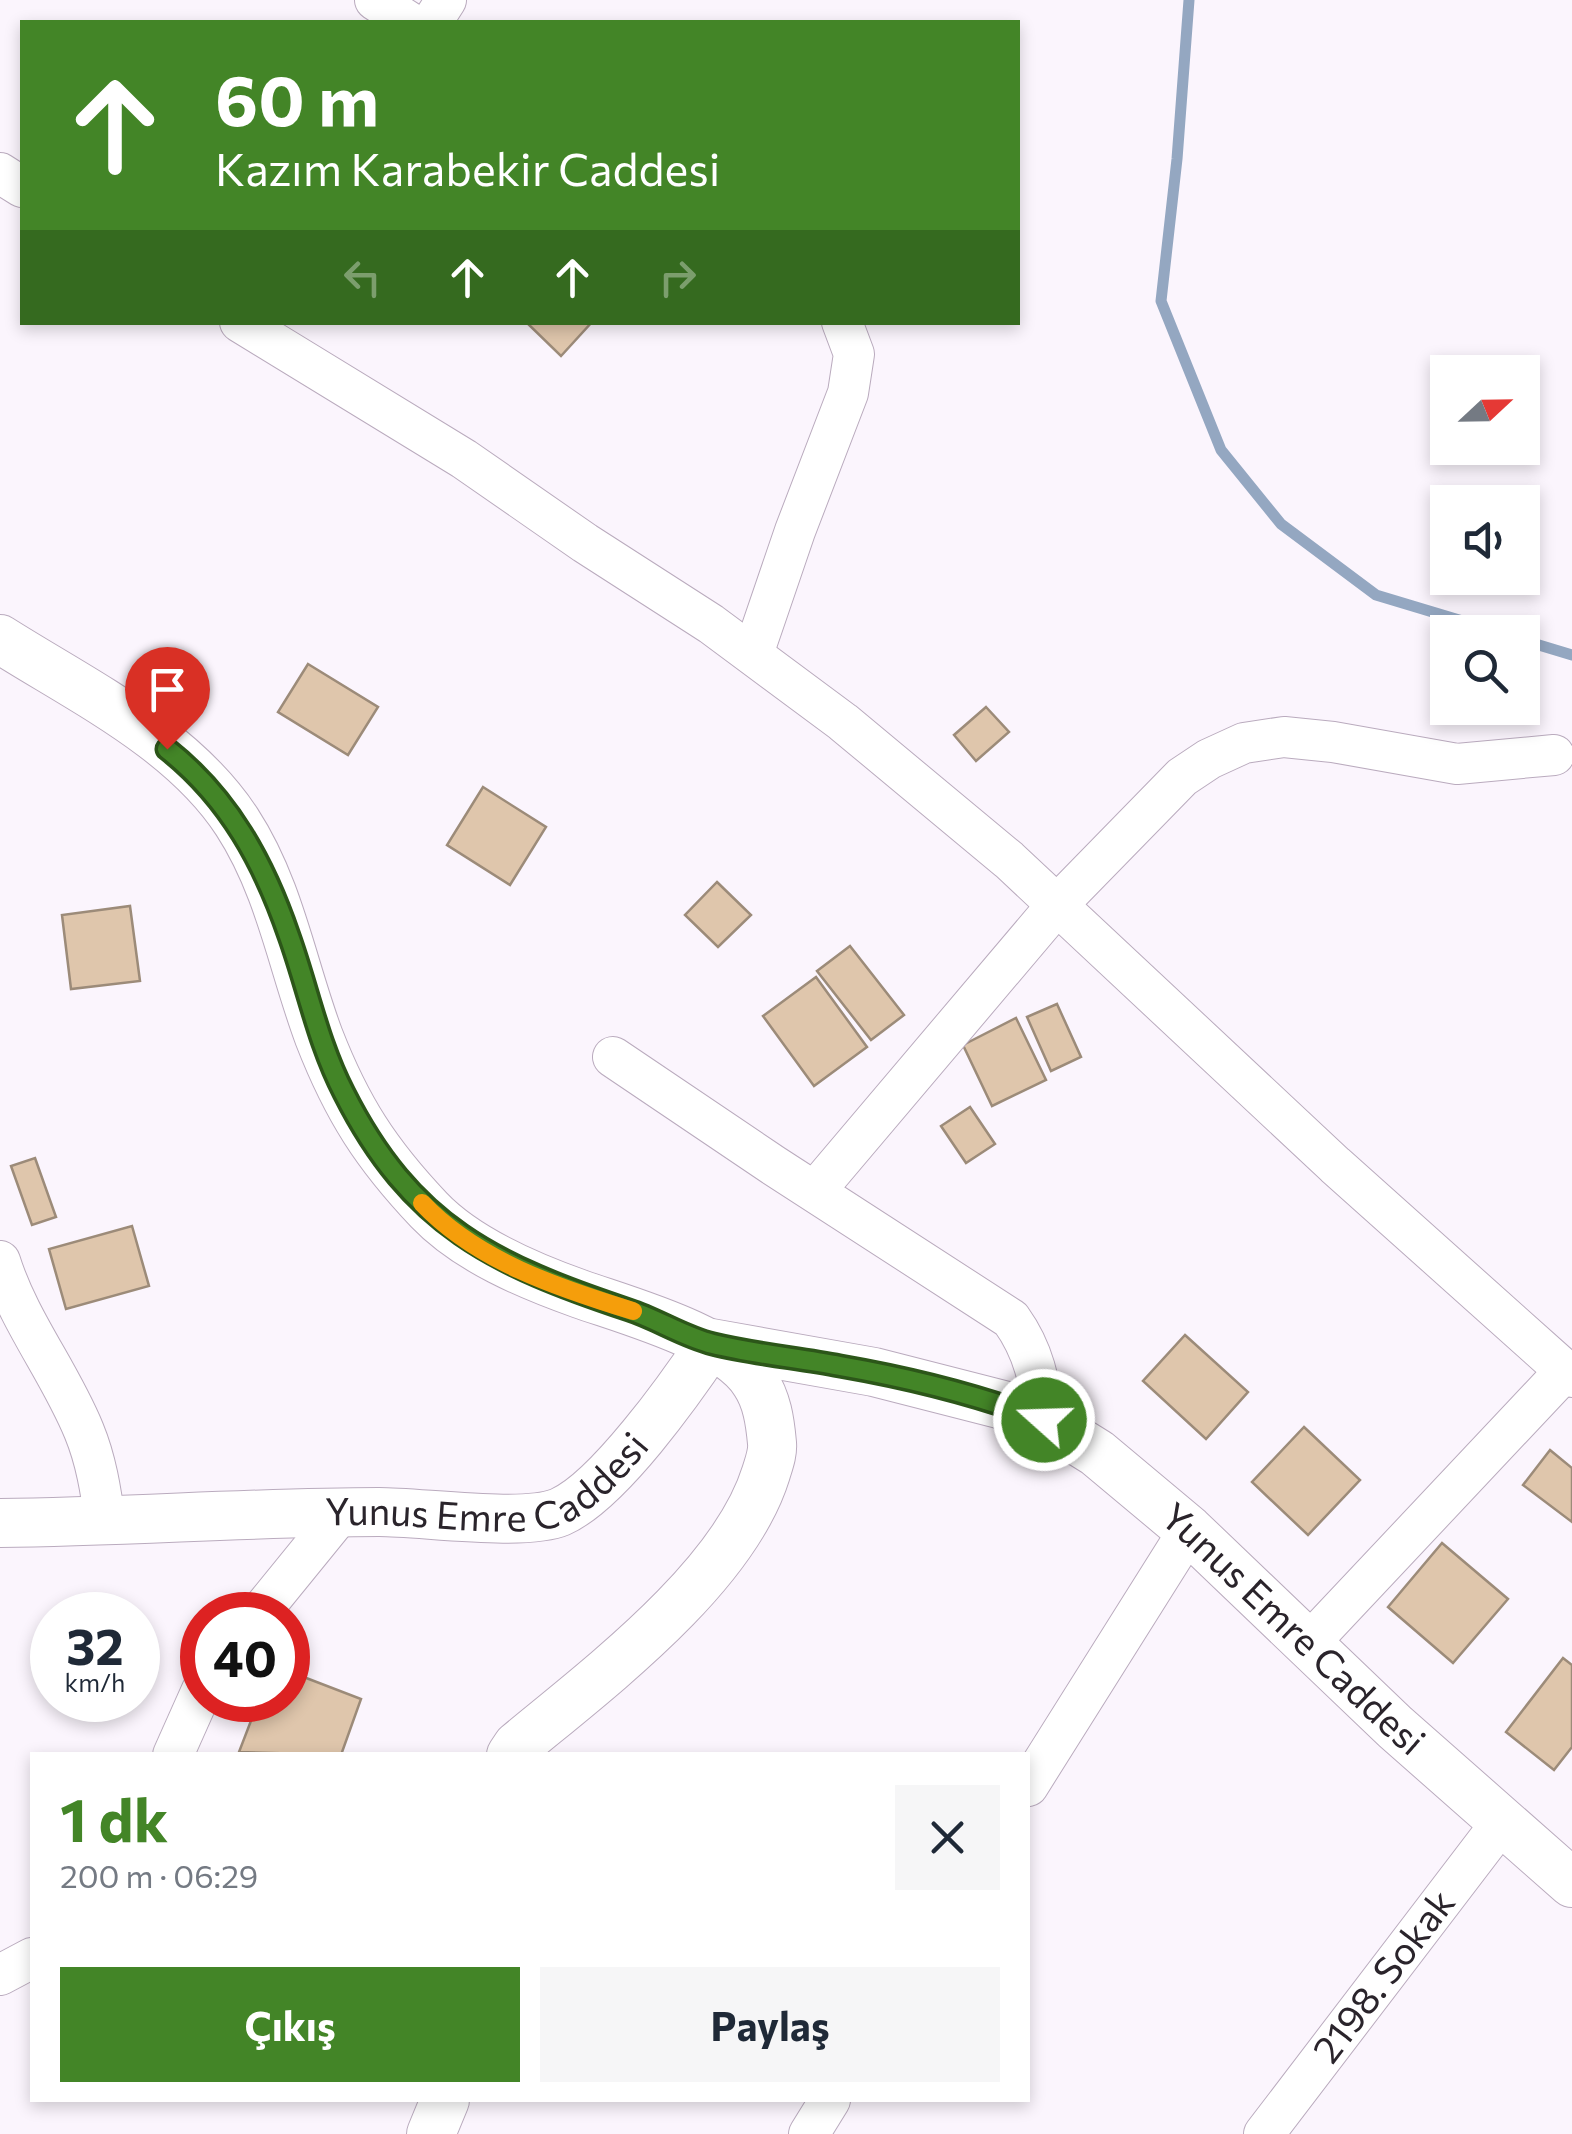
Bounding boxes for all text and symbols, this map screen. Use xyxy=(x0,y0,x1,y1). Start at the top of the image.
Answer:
text: 60 m xyxy=(215,55,379,140)
icon: ahead xyxy=(50,60,180,190)
text: Kazım Karabekir Caddesi xyxy=(215,140,720,195)
icon: left xyxy=(335,250,390,305)
icon: ahead xyxy=(440,250,495,305)
icon: ahead xyxy=(545,250,600,305)
icon: right xyxy=(650,250,705,305)
north arrow xyxy=(1430,355,1540,465)
map controls xyxy=(1430,355,1540,725)
button: sound xyxy=(1430,485,1540,595)
button: search xyxy=(1430,615,1540,725)
pin xyxy=(125,647,210,750)
icon: arrive xyxy=(140,662,195,717)
position arrow xyxy=(992,1368,1096,1472)
street label: Yunus Emre Caddesi xyxy=(325,1422,657,1540)
street label: Yunus Emre Caddesi xyxy=(1153,1491,1436,1764)
speed limit sign: 40 xyxy=(180,1592,310,1722)
text: 32 xyxy=(66,1614,124,1675)
text: km/h xyxy=(65,1667,125,1697)
text: 1 dk xyxy=(60,1781,168,1854)
button: close xyxy=(895,1785,1000,1890)
text: 200 m · 06:29 xyxy=(60,1855,258,1895)
street label: 2198. Sokak xyxy=(1301,1879,1463,2071)
button: Çıkış xyxy=(60,1967,520,2082)
button: Paylaş xyxy=(540,1967,1000,2082)

